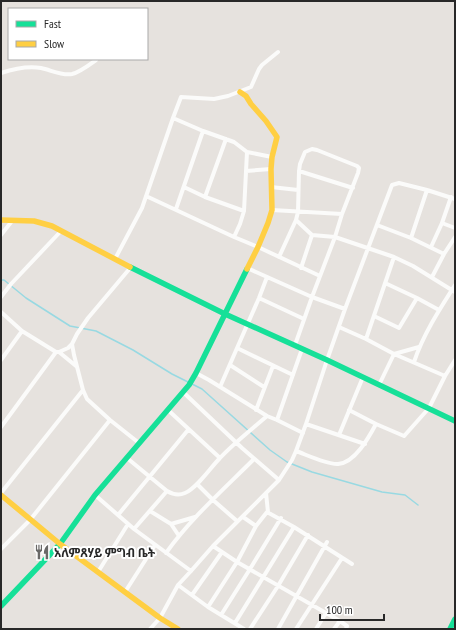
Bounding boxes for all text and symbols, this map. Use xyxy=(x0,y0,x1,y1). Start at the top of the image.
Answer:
legend xyxy=(8,8,148,60)
text: Fast xyxy=(44,16,62,31)
text: Slow xyxy=(44,36,65,51)
restaurant icon: አለምጸሃይ ምግብ ቤት xyxy=(33,543,51,561)
place label: አለምጸሃይ ምግብ ቤት xyxy=(54,545,156,560)
scale bar xyxy=(320,596,384,622)
text: 100 m xyxy=(326,602,353,617)

